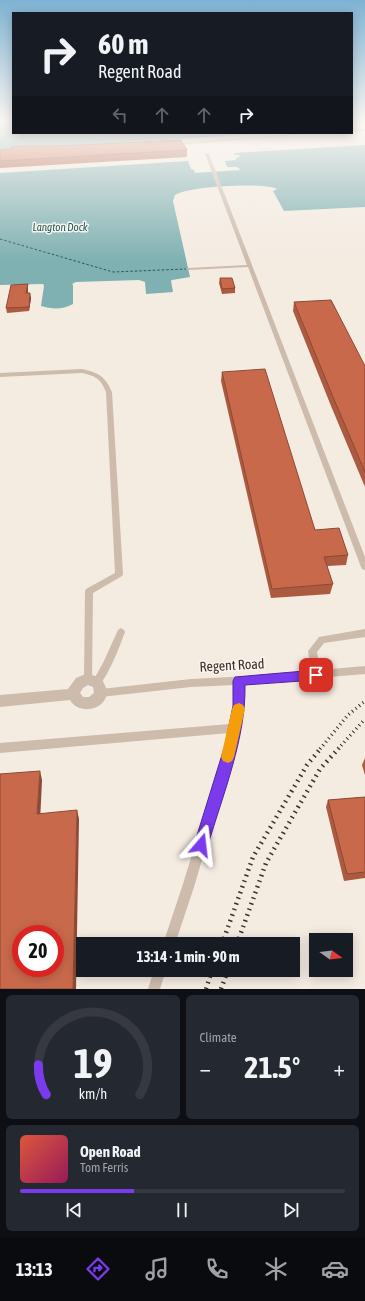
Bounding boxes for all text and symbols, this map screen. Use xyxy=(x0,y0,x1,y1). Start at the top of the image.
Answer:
icon: right xyxy=(32,28,84,80)
text: 60 m xyxy=(98,28,148,60)
text: Regent Road xyxy=(98,61,181,82)
icon: left xyxy=(109,104,131,126)
icon: ahead xyxy=(151,104,173,126)
icon: ahead xyxy=(193,104,215,126)
icon: right xyxy=(235,104,257,126)
water label: Langton Dock xyxy=(32,221,88,233)
street label: Regent Road xyxy=(199,655,265,675)
pin xyxy=(299,658,333,692)
icon: arrive xyxy=(305,664,327,686)
position arrow xyxy=(180,824,222,866)
speed limit sign: 20 xyxy=(12,925,64,977)
north arrow xyxy=(309,933,353,977)
map controls xyxy=(309,933,353,977)
text: 13:14 · 1 min · 90 m xyxy=(136,948,240,965)
text: Climate xyxy=(200,1030,237,1045)
text: 19 xyxy=(73,1039,112,1087)
text: 21.5° xyxy=(244,1050,300,1084)
text: − xyxy=(200,1055,211,1081)
text: + xyxy=(334,1055,345,1081)
text: km/h xyxy=(79,1086,107,1102)
text: Open Road xyxy=(80,1143,141,1160)
text: Tom Ferris xyxy=(80,1160,128,1175)
icon: previous xyxy=(63,1199,85,1221)
icon: pause xyxy=(171,1199,193,1221)
icon: next xyxy=(280,1199,302,1221)
icon: directions xyxy=(84,1255,112,1283)
icon: music xyxy=(143,1255,171,1283)
icon: phone xyxy=(203,1255,231,1283)
icon: climate xyxy=(262,1255,290,1283)
icon: car xyxy=(321,1255,349,1283)
text: 13:13 xyxy=(16,1259,53,1280)

